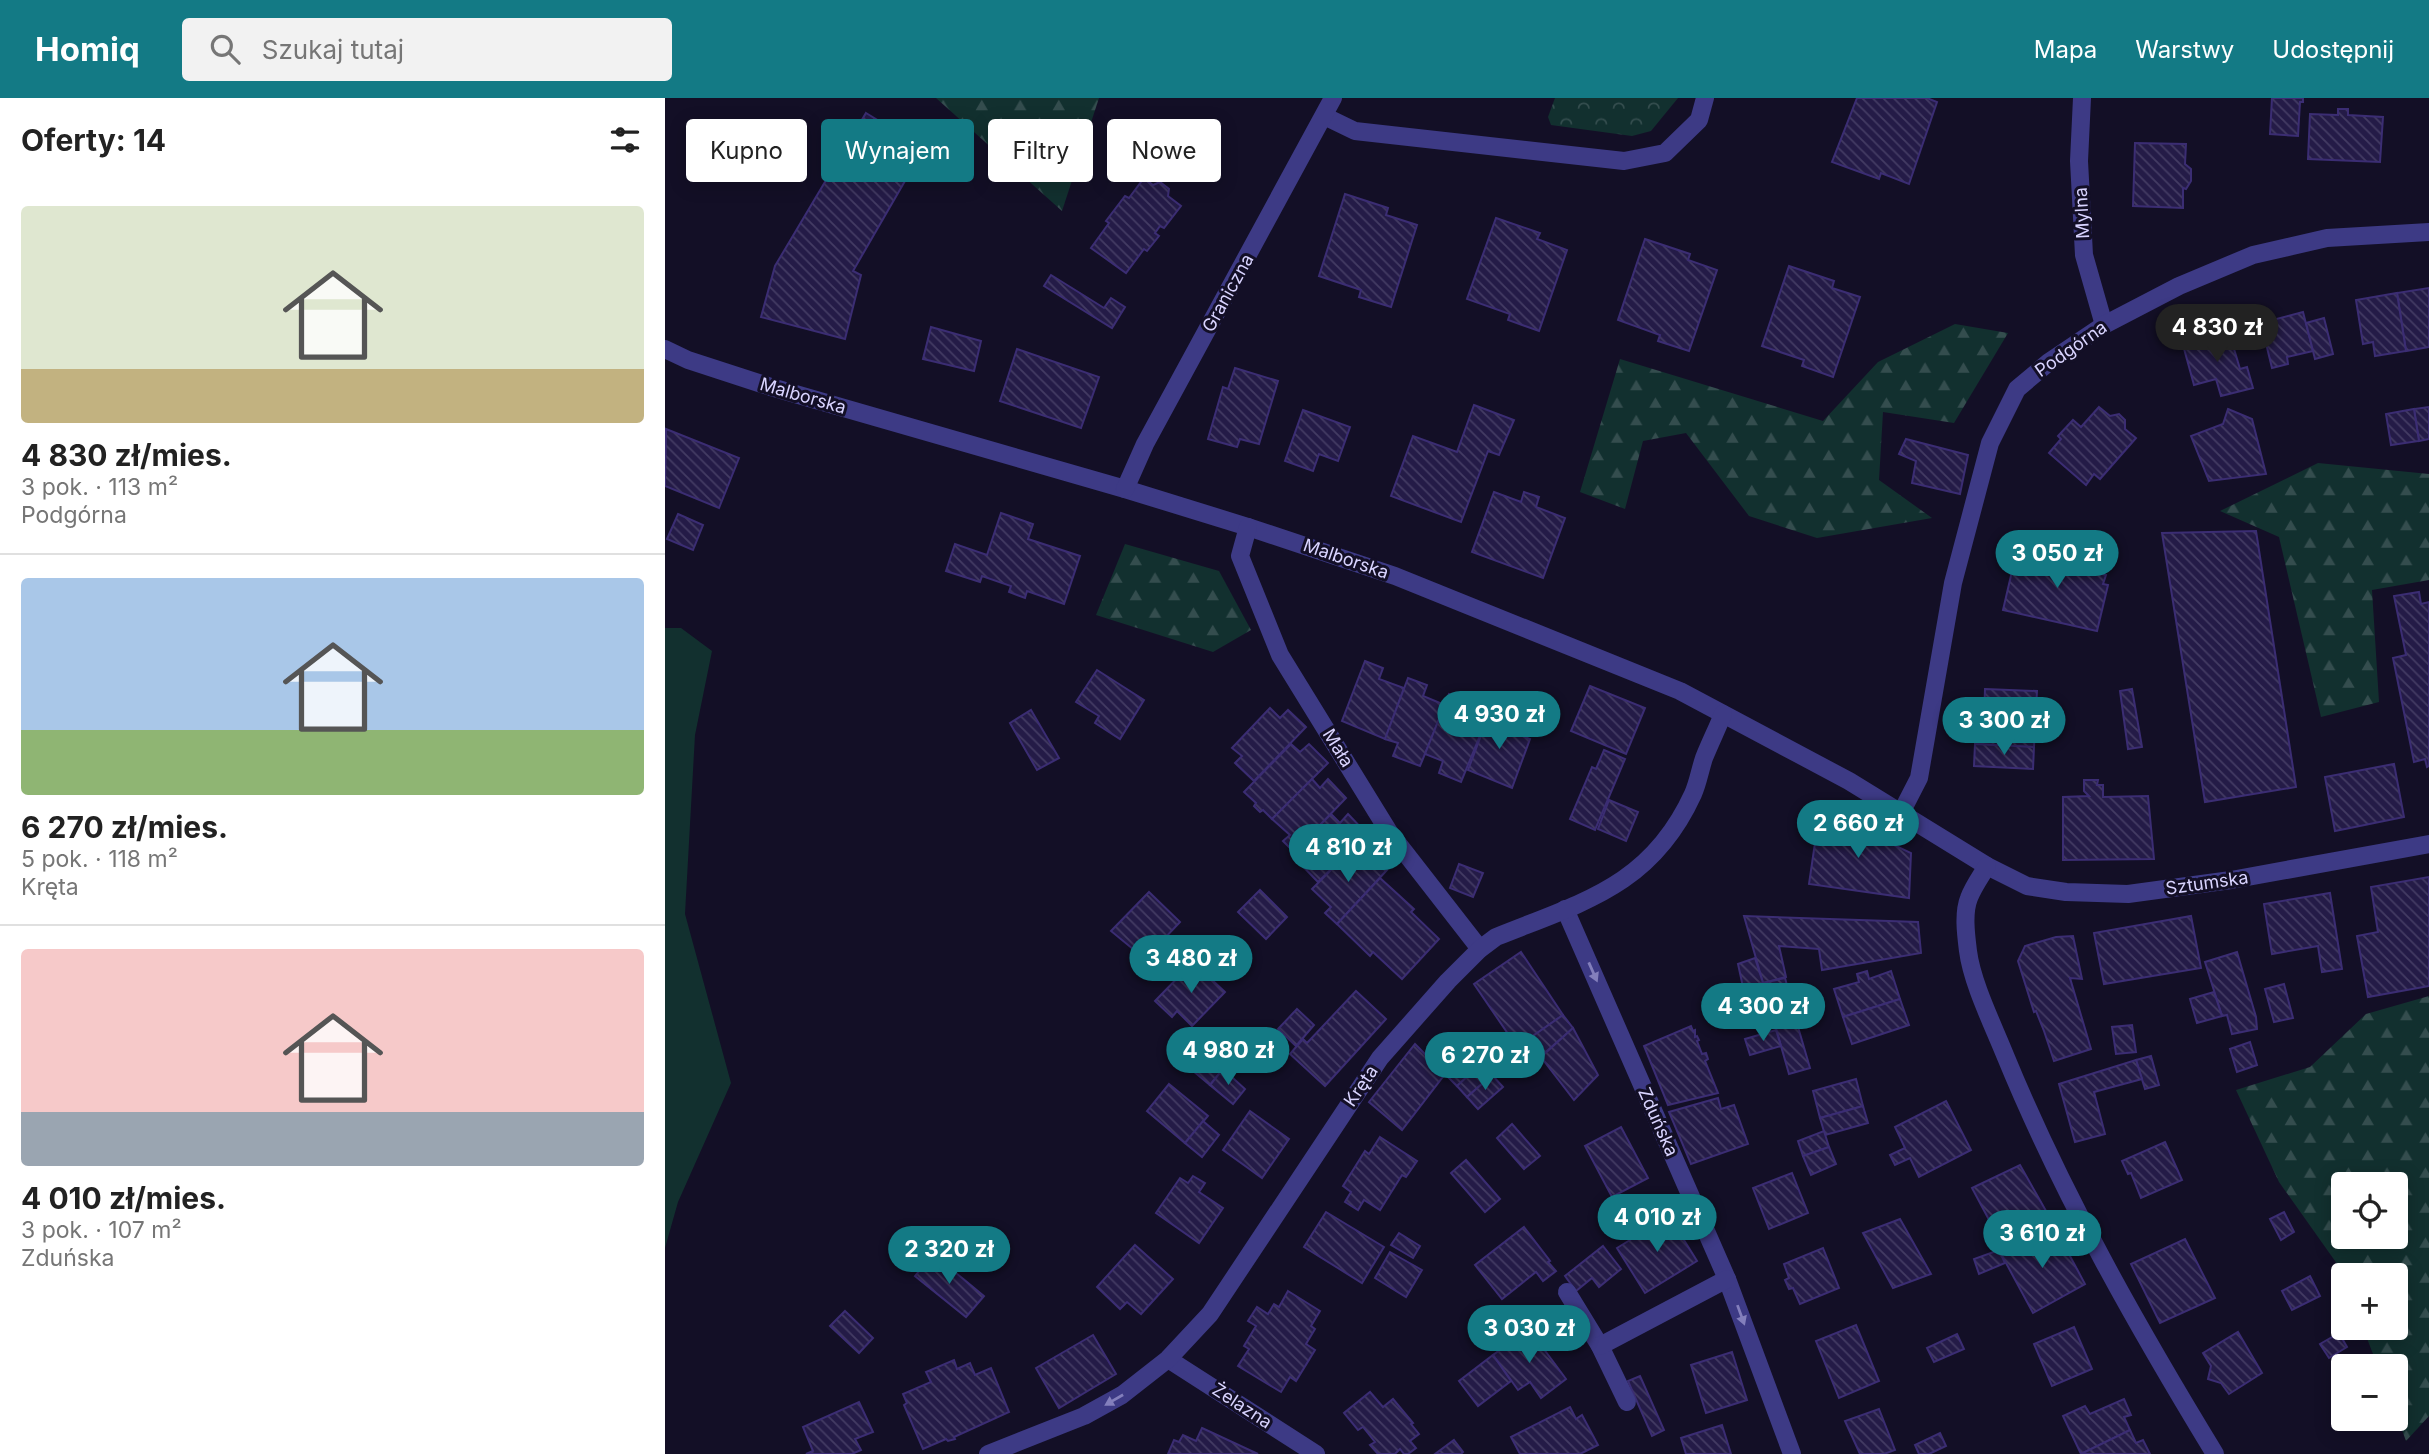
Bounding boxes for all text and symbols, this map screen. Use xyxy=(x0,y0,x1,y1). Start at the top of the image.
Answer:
search box xyxy=(182,18,672,81)
text: Homiq xyxy=(35,29,140,69)
icon: search xyxy=(206,30,244,68)
text: Szukaj tutaj xyxy=(262,34,404,65)
text: Mapa xyxy=(2034,35,2097,64)
text: Warstwy xyxy=(2135,35,2234,64)
text: Udostępnij xyxy=(2272,35,2394,64)
chip: Kupno xyxy=(686,119,807,182)
chip: Wynajem xyxy=(821,119,974,182)
chip: Filtry xyxy=(988,119,1093,182)
chip: Nowe xyxy=(1107,119,1221,182)
icon: filters xyxy=(606,121,644,159)
text: Oferty: 14 xyxy=(21,122,166,158)
street label: Mylna xyxy=(2070,187,2093,239)
street label: Graniczna xyxy=(1198,250,1258,335)
icon: home xyxy=(270,252,396,378)
pin: 4 830 zł xyxy=(2145,304,2289,364)
text: 4 830 zł xyxy=(2171,313,2263,341)
street label: Podgórna xyxy=(2031,316,2111,381)
street label: Malborska xyxy=(758,373,849,418)
text: 4 830 zł/mies. xyxy=(21,437,232,473)
text: 3 pok. · 113 m² xyxy=(21,473,178,501)
text: Podgórna xyxy=(21,501,127,529)
pin: 3 050 zł xyxy=(1985,531,2129,590)
street label: Malborska xyxy=(1301,534,1392,583)
text: 3 050 zł xyxy=(2012,539,2102,567)
icon: home xyxy=(270,624,396,750)
pin: 4 930 zł xyxy=(1427,692,1571,751)
pin: 3 300 zł xyxy=(1932,698,2076,757)
text: 4 930 zł xyxy=(1453,700,1545,728)
text: 3 300 zł xyxy=(1958,706,2050,734)
street label: Mała xyxy=(1319,725,1358,771)
pin: 2 660 zł xyxy=(1786,800,1930,860)
text: 6 270 zł/mies. xyxy=(21,809,228,845)
text: 2 660 zł xyxy=(1813,809,1903,837)
pin: 4 810 zł xyxy=(1276,824,1420,884)
text: 4 810 zł xyxy=(1305,833,1391,861)
text: 5 pok. · 118 m² xyxy=(21,845,178,873)
street label: Sztumska xyxy=(2164,866,2250,899)
text: Kręta xyxy=(21,873,79,901)
pin: 3 480 zł xyxy=(1119,936,1263,995)
text: 3 480 zł xyxy=(1145,944,1237,972)
one-way arrow xyxy=(1587,961,1598,982)
pin: 4 300 zł xyxy=(1691,984,1835,1043)
text: 4 300 zł xyxy=(1717,992,1809,1020)
icon: home xyxy=(270,995,396,1121)
pin: 4 980 zł xyxy=(1156,1028,1300,1087)
pin: 6 270 zł xyxy=(1413,1032,1557,1092)
text: 4 980 zł xyxy=(1182,1036,1274,1064)
text: 6 270 zł xyxy=(1441,1041,1529,1069)
street label: Kręta xyxy=(1339,1061,1382,1110)
street label: Zduńska xyxy=(1634,1084,1683,1159)
map controls xyxy=(2331,1172,2408,1431)
button: locate xyxy=(2331,1172,2408,1249)
text: 4 010 zł/mies. xyxy=(21,1180,226,1216)
pin: 4 010 zł xyxy=(1585,1194,1729,1254)
text: 4 010 zł xyxy=(1614,1203,1700,1231)
pin: 3 610 zł xyxy=(1970,1210,2114,1270)
text: 3 pok. · 107 m² xyxy=(21,1216,182,1244)
text: 3 610 zł xyxy=(1999,1219,2085,1247)
pin: 2 320 zł xyxy=(877,1226,1021,1286)
text: 2 320 zł xyxy=(904,1235,994,1263)
text: Zduńska xyxy=(21,1244,114,1272)
button: + xyxy=(2331,1263,2408,1340)
one-way arrow xyxy=(1736,1305,1747,1326)
pin: 3 030 zł xyxy=(1457,1306,1601,1365)
text: 3 030 zł xyxy=(1483,1314,1575,1342)
button: − xyxy=(2331,1354,2408,1431)
street label: Żelazna xyxy=(1208,1378,1277,1433)
one-way arrow xyxy=(1104,1394,1123,1406)

